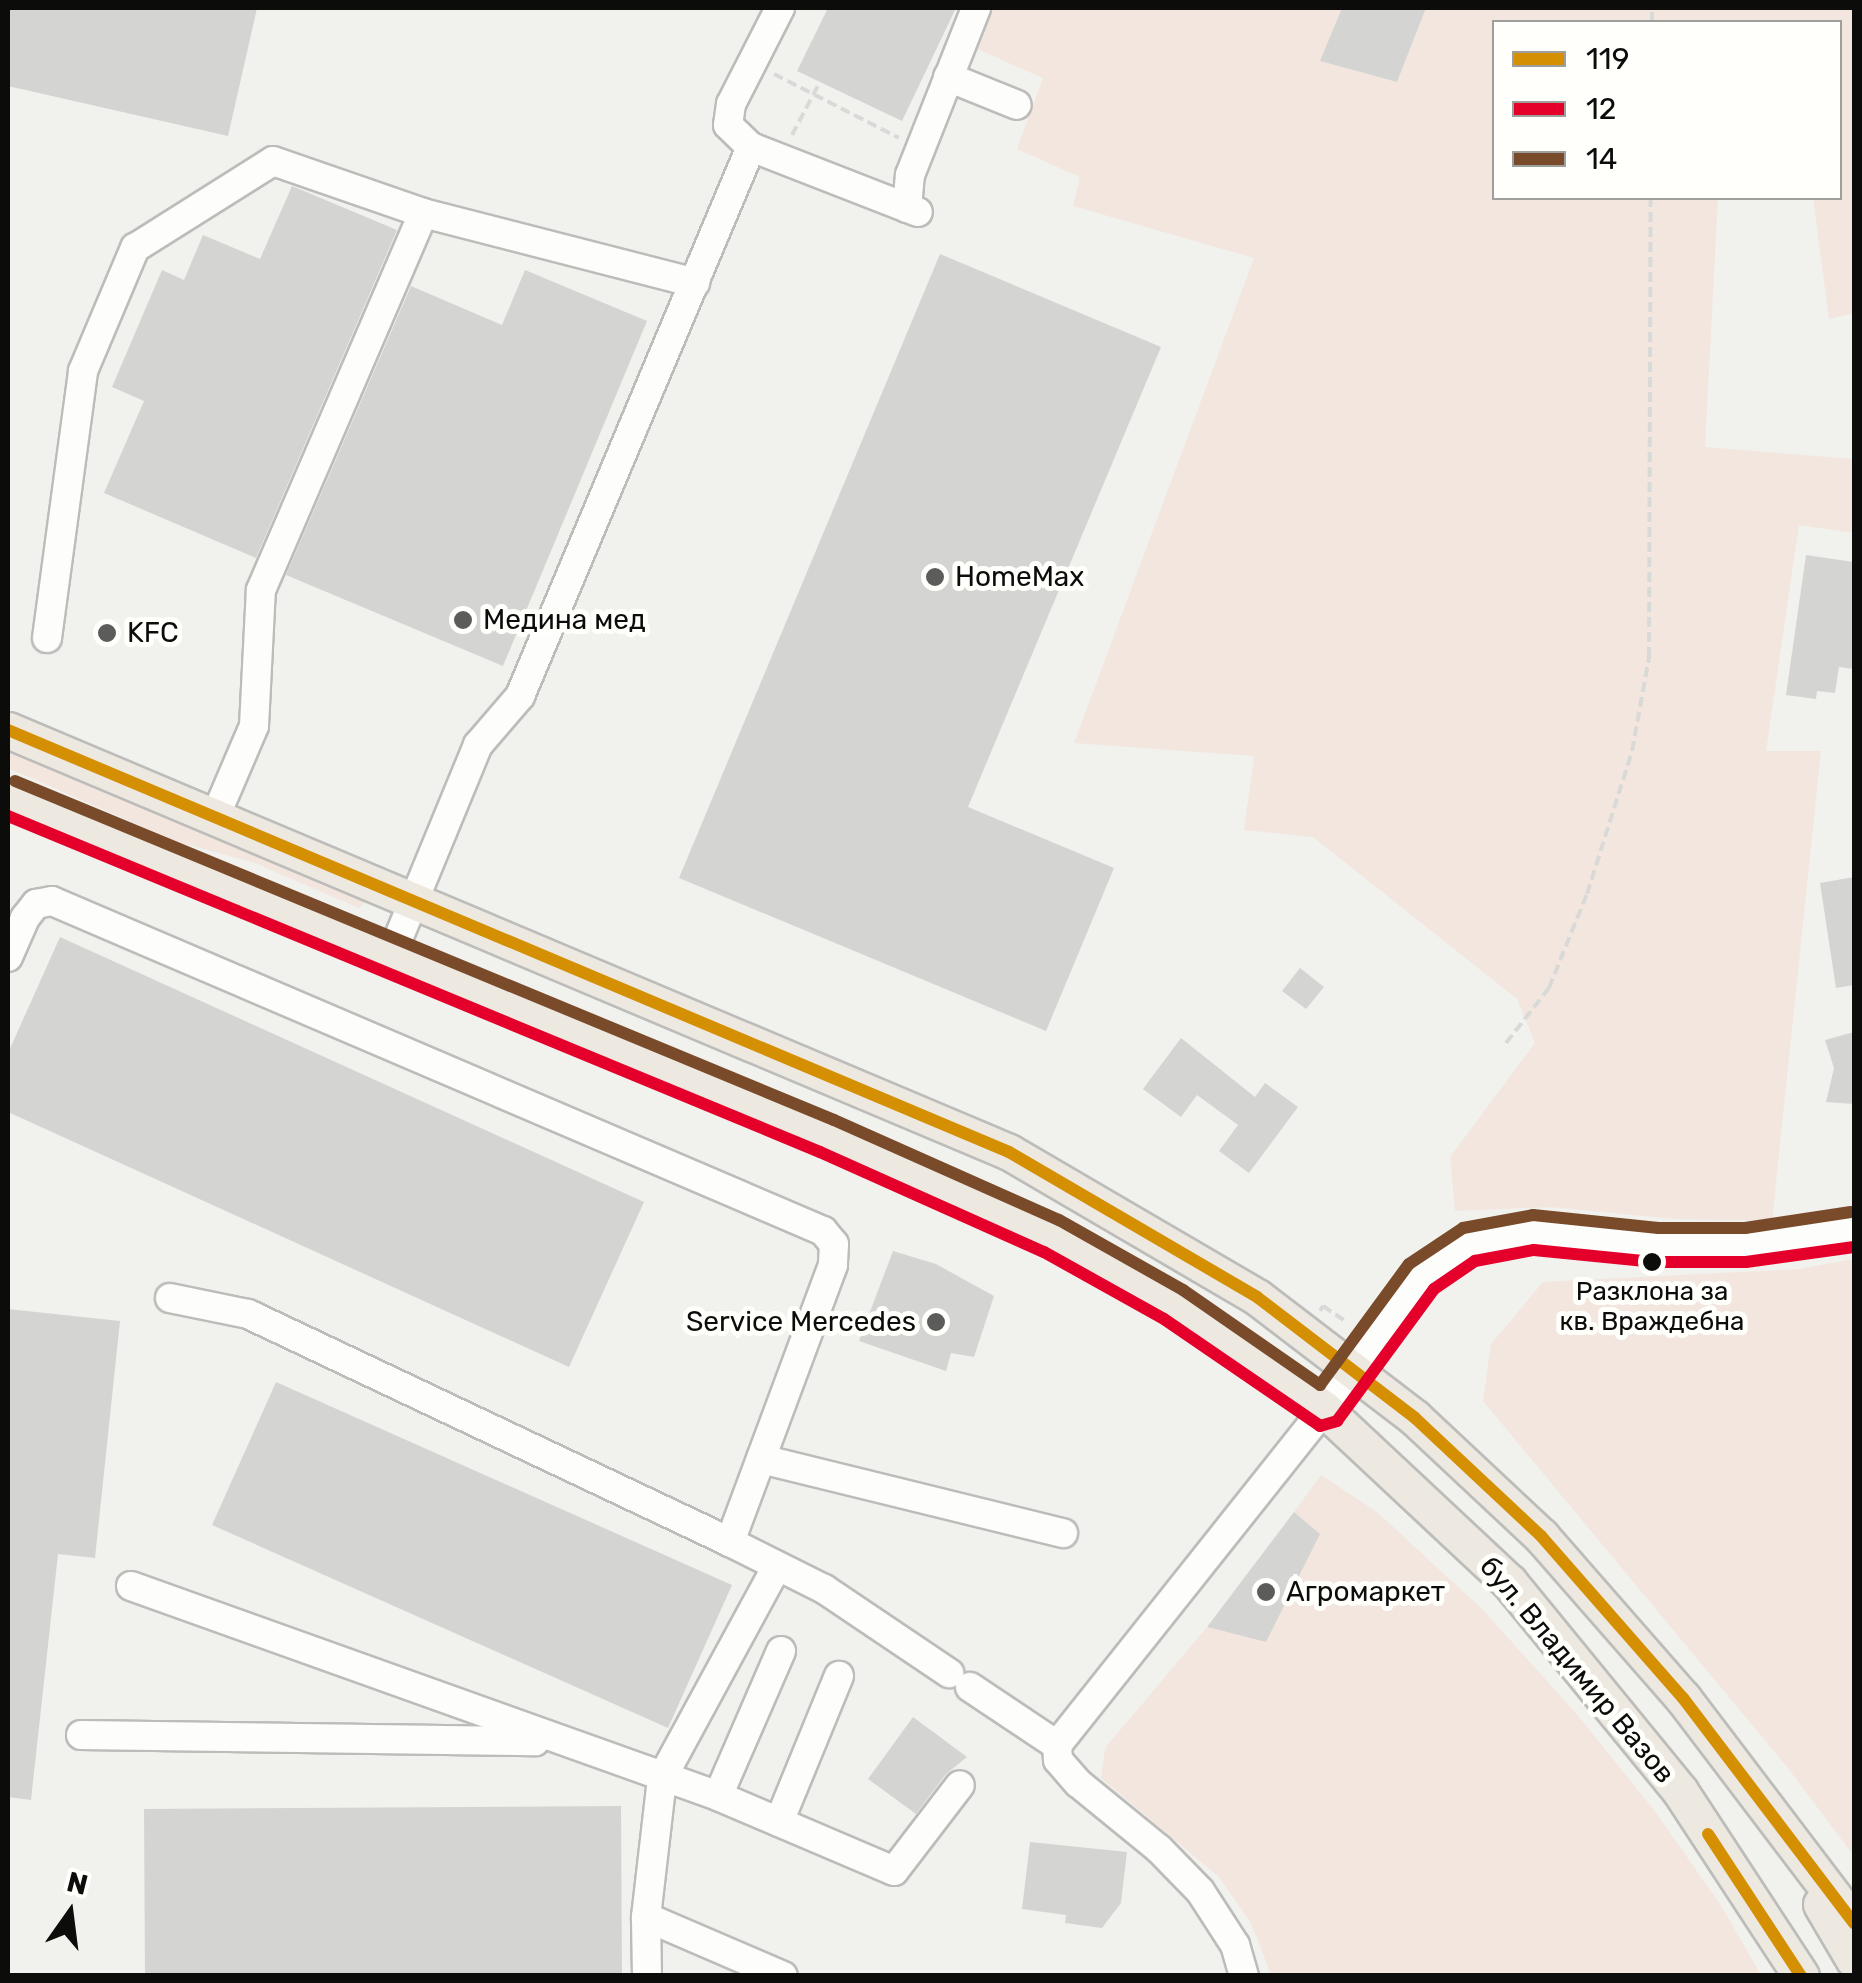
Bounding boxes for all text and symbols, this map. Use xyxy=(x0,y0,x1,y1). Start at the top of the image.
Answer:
legend xyxy=(1492,20,1842,200)
text: 119 xyxy=(1586,41,1629,77)
text: 12 xyxy=(1586,91,1616,127)
text: 14 xyxy=(1586,141,1617,177)
place label: HomeMax xyxy=(955,560,1084,594)
marker: HomeMax xyxy=(924,566,946,588)
place label: Медина мед xyxy=(483,603,646,637)
marker: Медина мед xyxy=(452,609,474,631)
place label: KFC xyxy=(127,616,179,650)
marker: KFC xyxy=(96,622,118,644)
marker: Разклона за кв. Враждебна xyxy=(1642,1252,1662,1272)
place label: Разклона за кв. Враждебна xyxy=(1560,1276,1744,1338)
place label: Service Mercedes xyxy=(686,1305,916,1339)
marker: Service Mercedes xyxy=(925,1311,947,1333)
street label: бул. Владимир Вазов xyxy=(1472,1550,1682,1790)
place label: Агромаркет xyxy=(1286,1575,1445,1609)
marker: Агромаркет xyxy=(1255,1581,1277,1603)
north arrow xyxy=(20,1863,120,1963)
text: N xyxy=(64,1865,91,1902)

